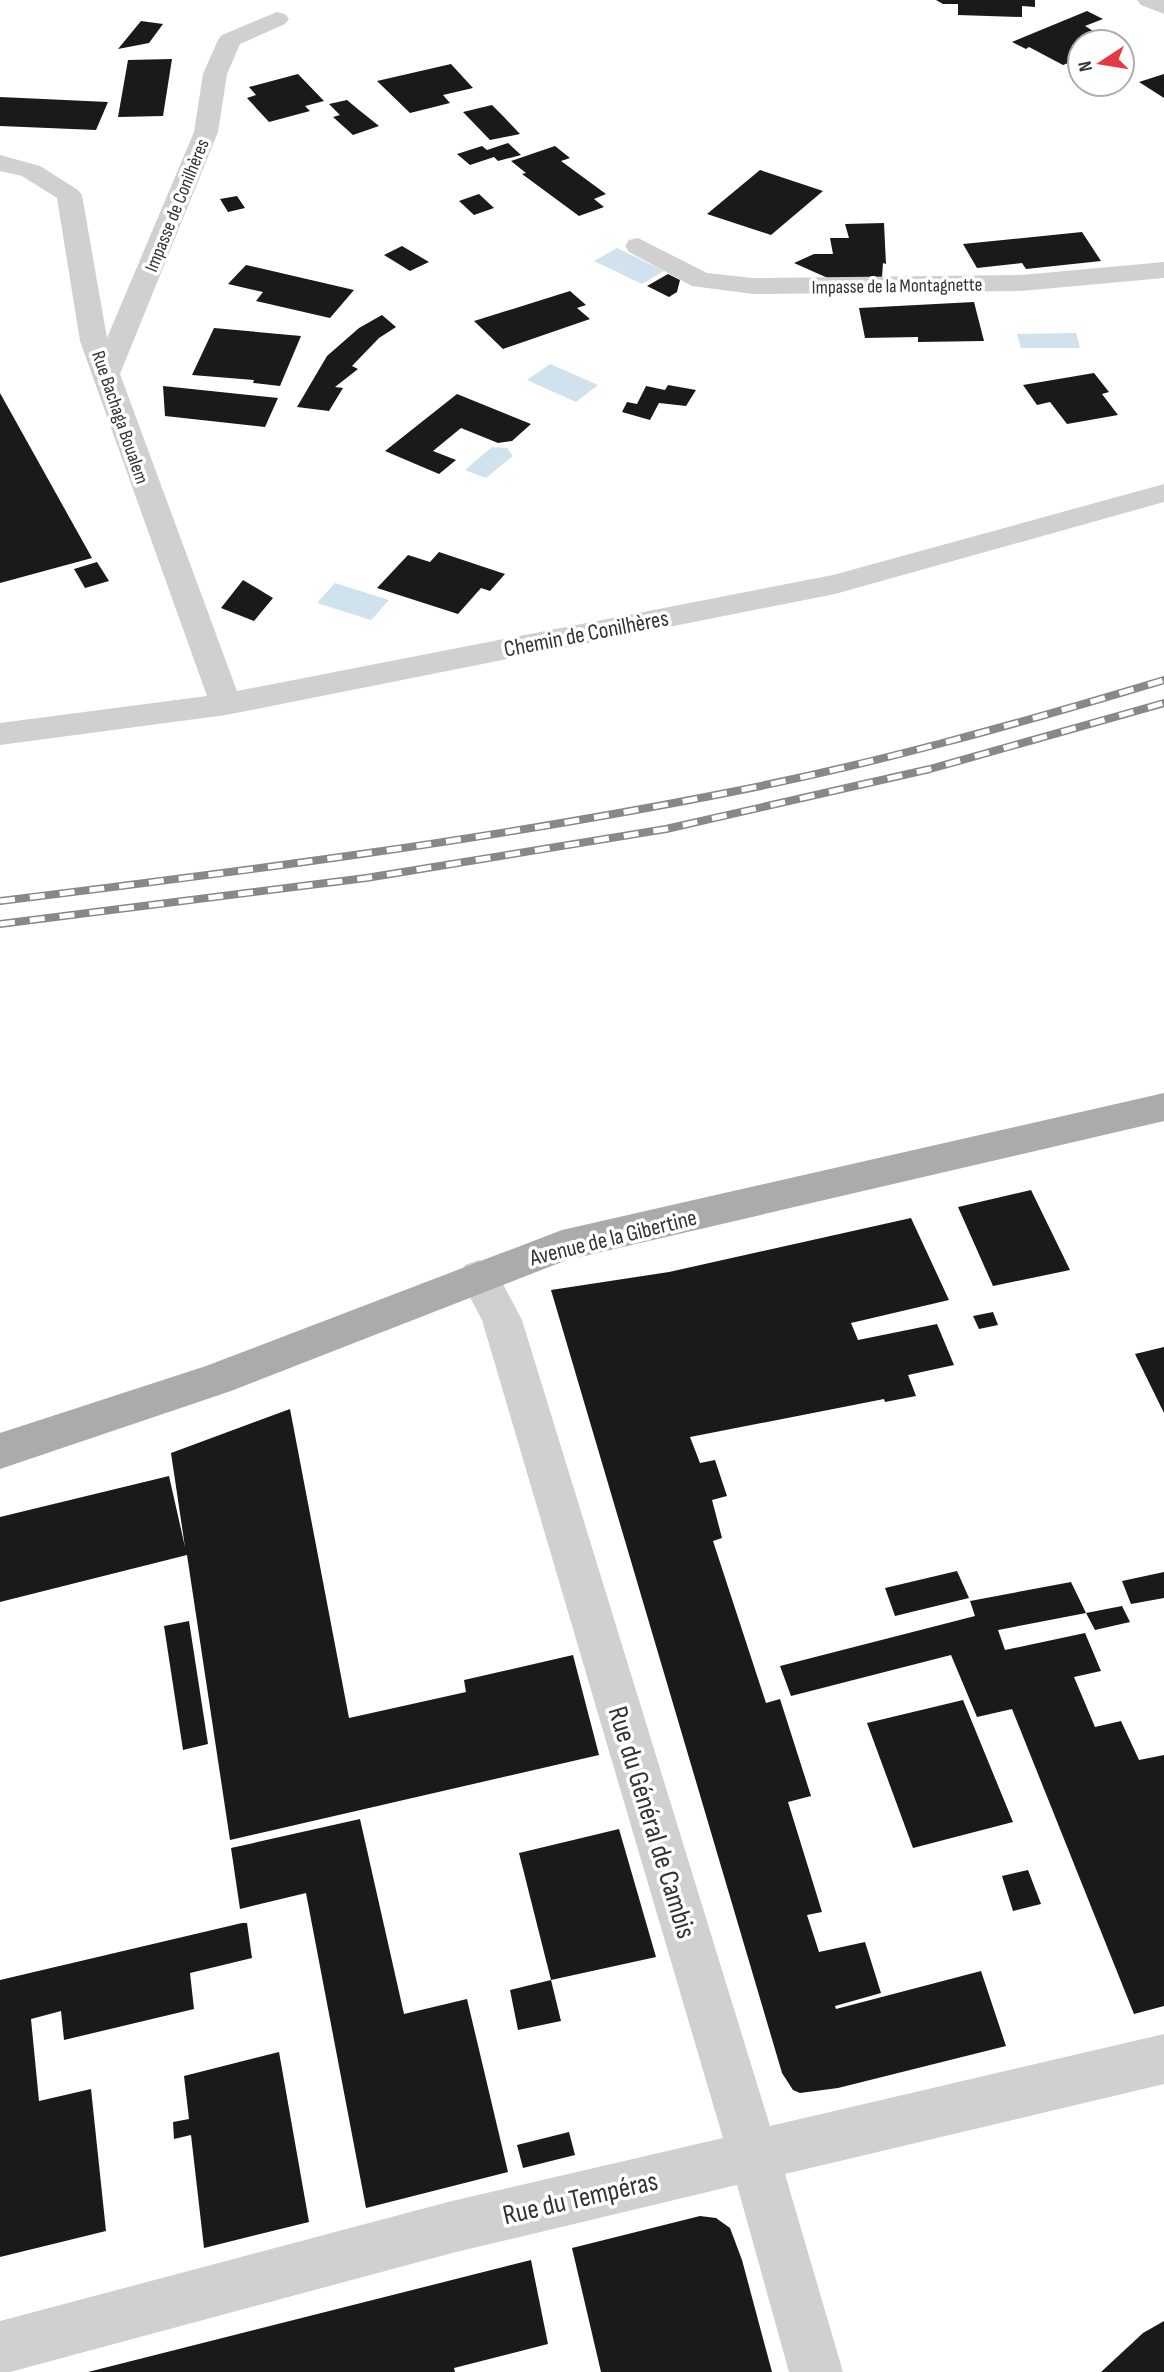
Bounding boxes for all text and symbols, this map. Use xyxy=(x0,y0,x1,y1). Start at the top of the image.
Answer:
north arrow xyxy=(1066,28,1136,98)
text: N xyxy=(1074,59,1098,74)
street label: Impasse de Conilhères xyxy=(140,136,215,275)
street label: Impasse de la Montagnette xyxy=(812,274,982,299)
street label: Rue Bachaga Boualem xyxy=(86,348,153,487)
street label: Chemin de Conilhères xyxy=(502,604,671,664)
street label: Avenue de la Gibertine xyxy=(526,1204,700,1272)
street label: Rue du Général de Cambis xyxy=(601,1702,703,1942)
street label: Rue du Tempéras xyxy=(500,2165,661,2232)

